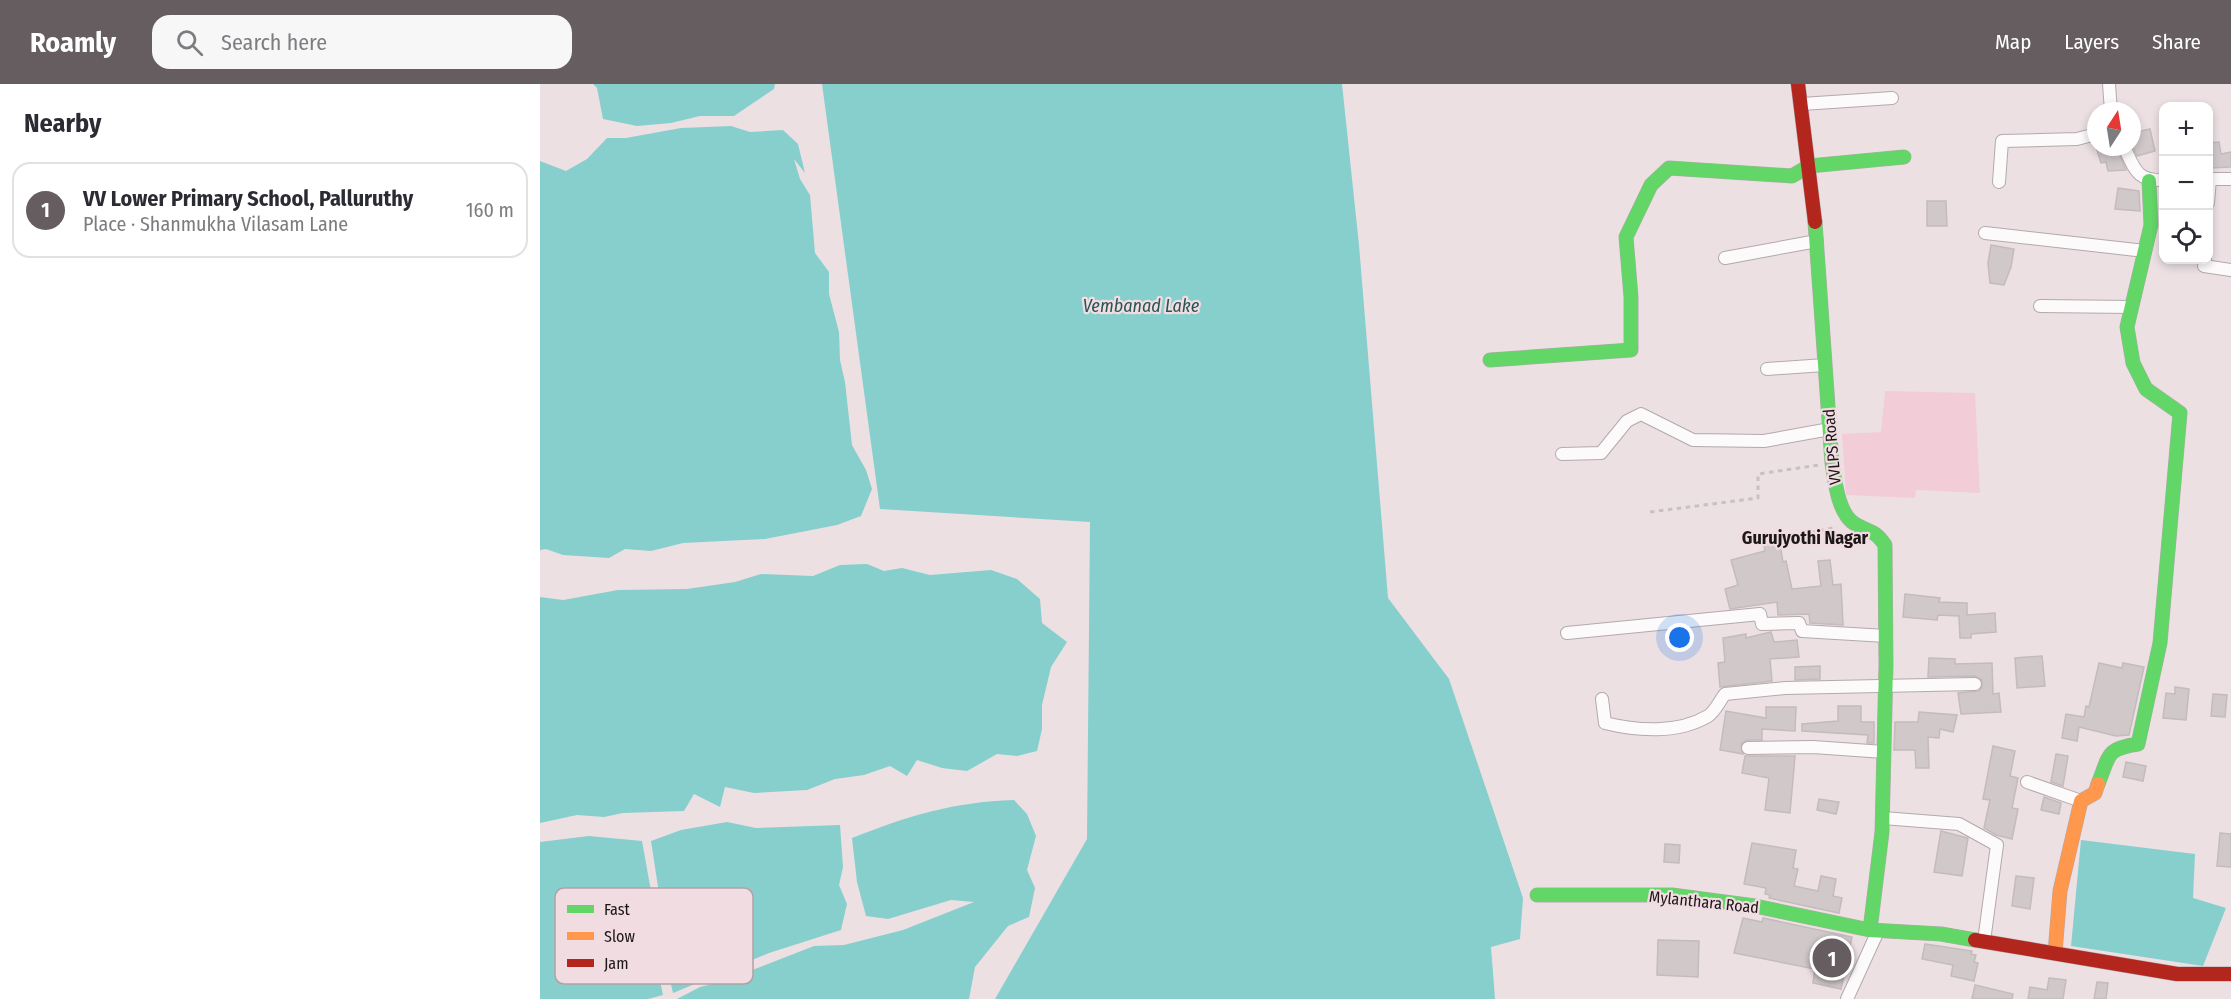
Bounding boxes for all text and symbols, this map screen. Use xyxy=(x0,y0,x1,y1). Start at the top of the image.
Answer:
search box xyxy=(152,15,572,69)
text: Roamly xyxy=(30,26,116,59)
icon: search xyxy=(173,26,206,59)
text: Search here xyxy=(221,29,327,56)
text: Map xyxy=(1995,29,2031,55)
text: Layers xyxy=(2064,29,2119,55)
text: Share xyxy=(2152,29,2201,55)
north arrow xyxy=(2087,102,2141,156)
map controls xyxy=(2159,102,2213,264)
button: + xyxy=(2159,102,2213,156)
text: Nearby xyxy=(24,108,101,139)
button: − xyxy=(2159,156,2213,210)
text: VV Lower Primary School, Palluruthy xyxy=(83,185,413,212)
text: 1 xyxy=(41,198,50,222)
text: 160 m xyxy=(466,198,514,222)
button: locate xyxy=(2159,210,2213,264)
text: Place · Shanmukha Vilasam Lane xyxy=(83,212,348,236)
water label: Vembanad Lake xyxy=(1083,295,1200,317)
street label: VVLPS Road xyxy=(1819,408,1845,486)
district label: Gurujyothi Nagar xyxy=(1742,527,1869,549)
your location xyxy=(1665,623,1694,652)
street label: Mylanthara Road xyxy=(1648,887,1760,917)
legend xyxy=(555,888,753,984)
text: Fast xyxy=(604,900,631,919)
text: Slow xyxy=(604,927,635,946)
pin: 1 xyxy=(1812,936,1852,980)
text: Jam xyxy=(604,954,629,973)

